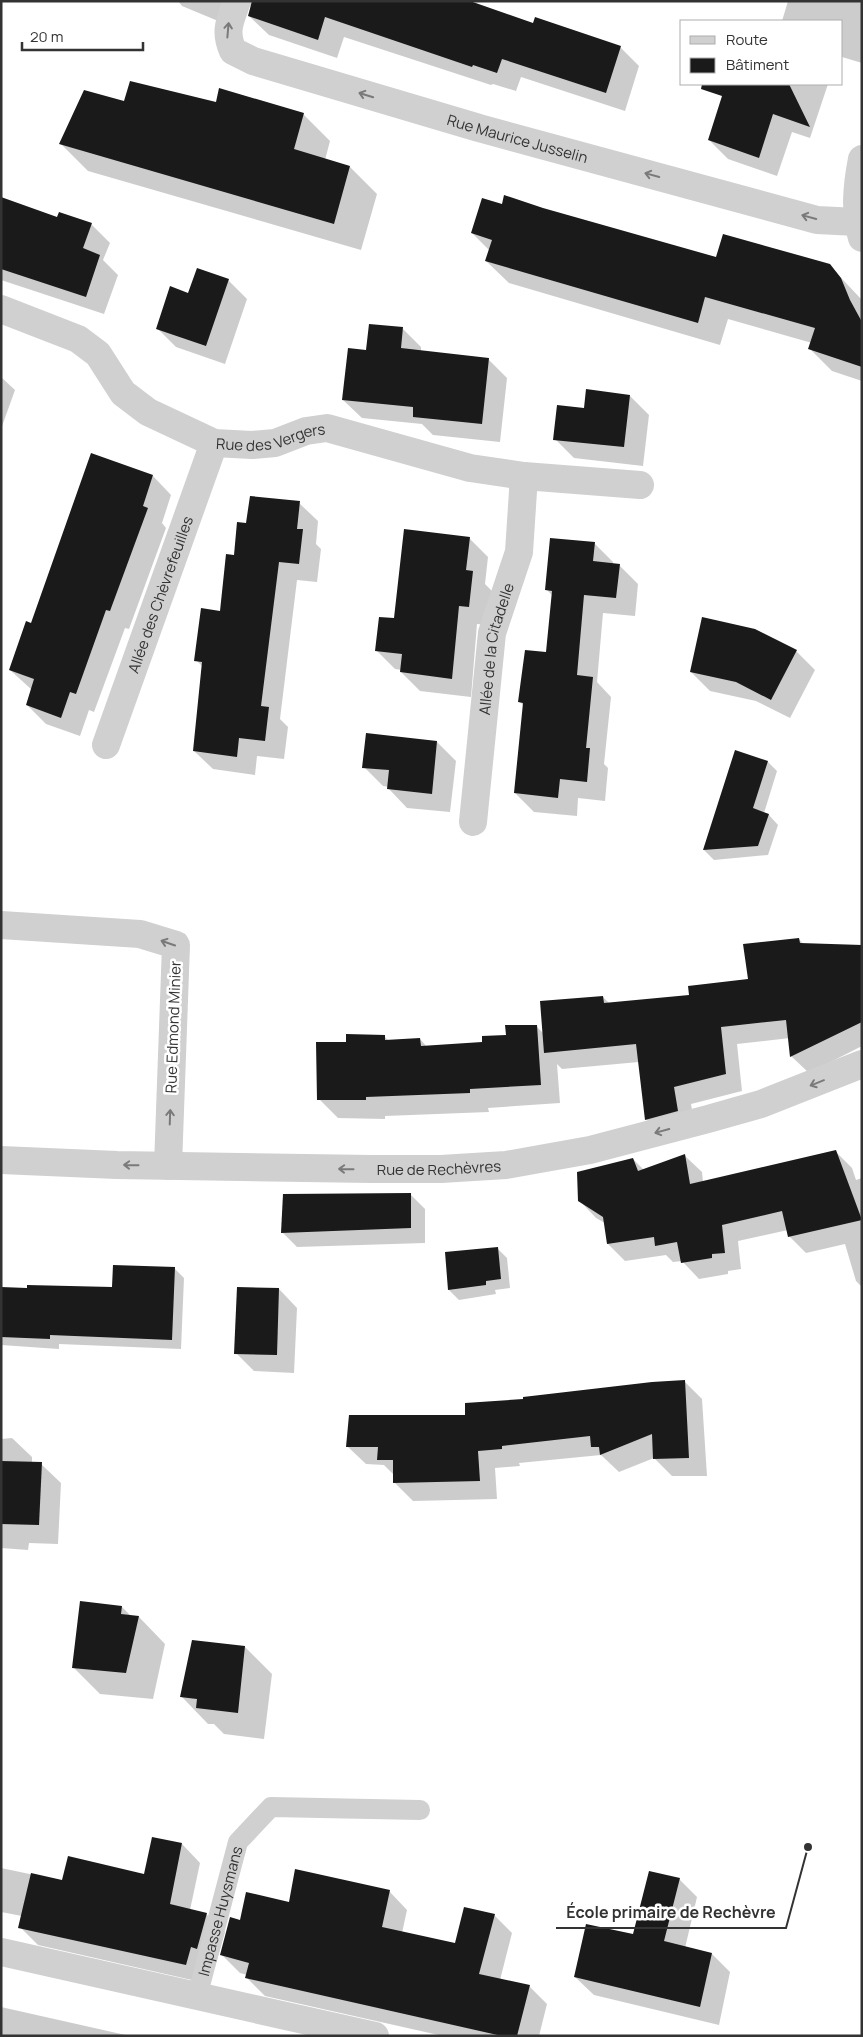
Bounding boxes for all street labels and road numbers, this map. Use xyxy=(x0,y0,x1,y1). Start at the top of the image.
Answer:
street label: Rue Maurice Jusselin xyxy=(445,109,590,168)
street label: Rue des Vergers xyxy=(215,418,326,456)
street label: Allée des Chèvrefeuilles xyxy=(122,513,198,676)
street label: Allée de la Citadelle xyxy=(473,580,519,716)
street label: Rue Edmond Minier xyxy=(160,960,186,1094)
street label: Rue de Rechèvres xyxy=(377,1155,502,1180)
street label: Impasse Huysmans xyxy=(192,1843,247,1978)

